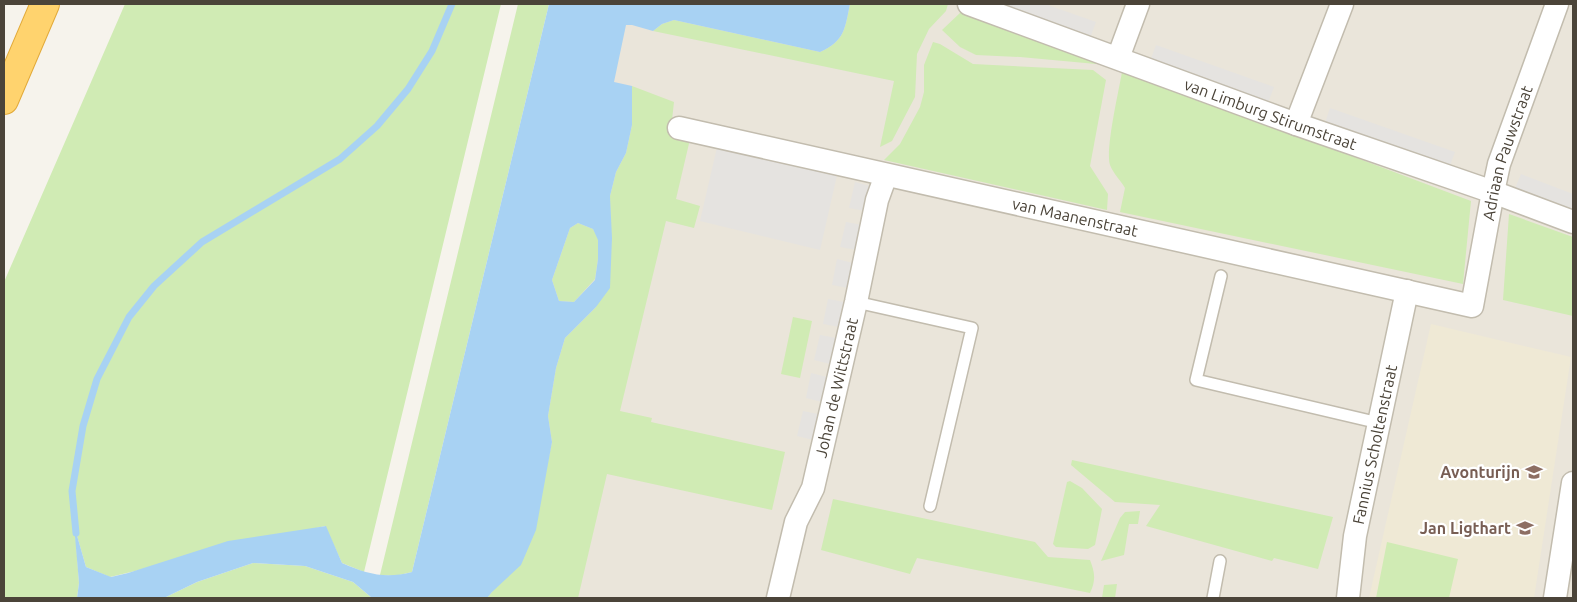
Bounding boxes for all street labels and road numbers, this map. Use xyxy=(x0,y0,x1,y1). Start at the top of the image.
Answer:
street label: van Limburg Stirumstraat xyxy=(1182,75,1360,153)
street label: Adriaan Pauwstraat xyxy=(1479,82,1536,222)
street label: van Maanenstraat xyxy=(1011,194,1140,240)
street label: Johan de Wittstraat xyxy=(811,315,861,459)
street label: Fannius Scholtenstraat xyxy=(1349,362,1400,526)

